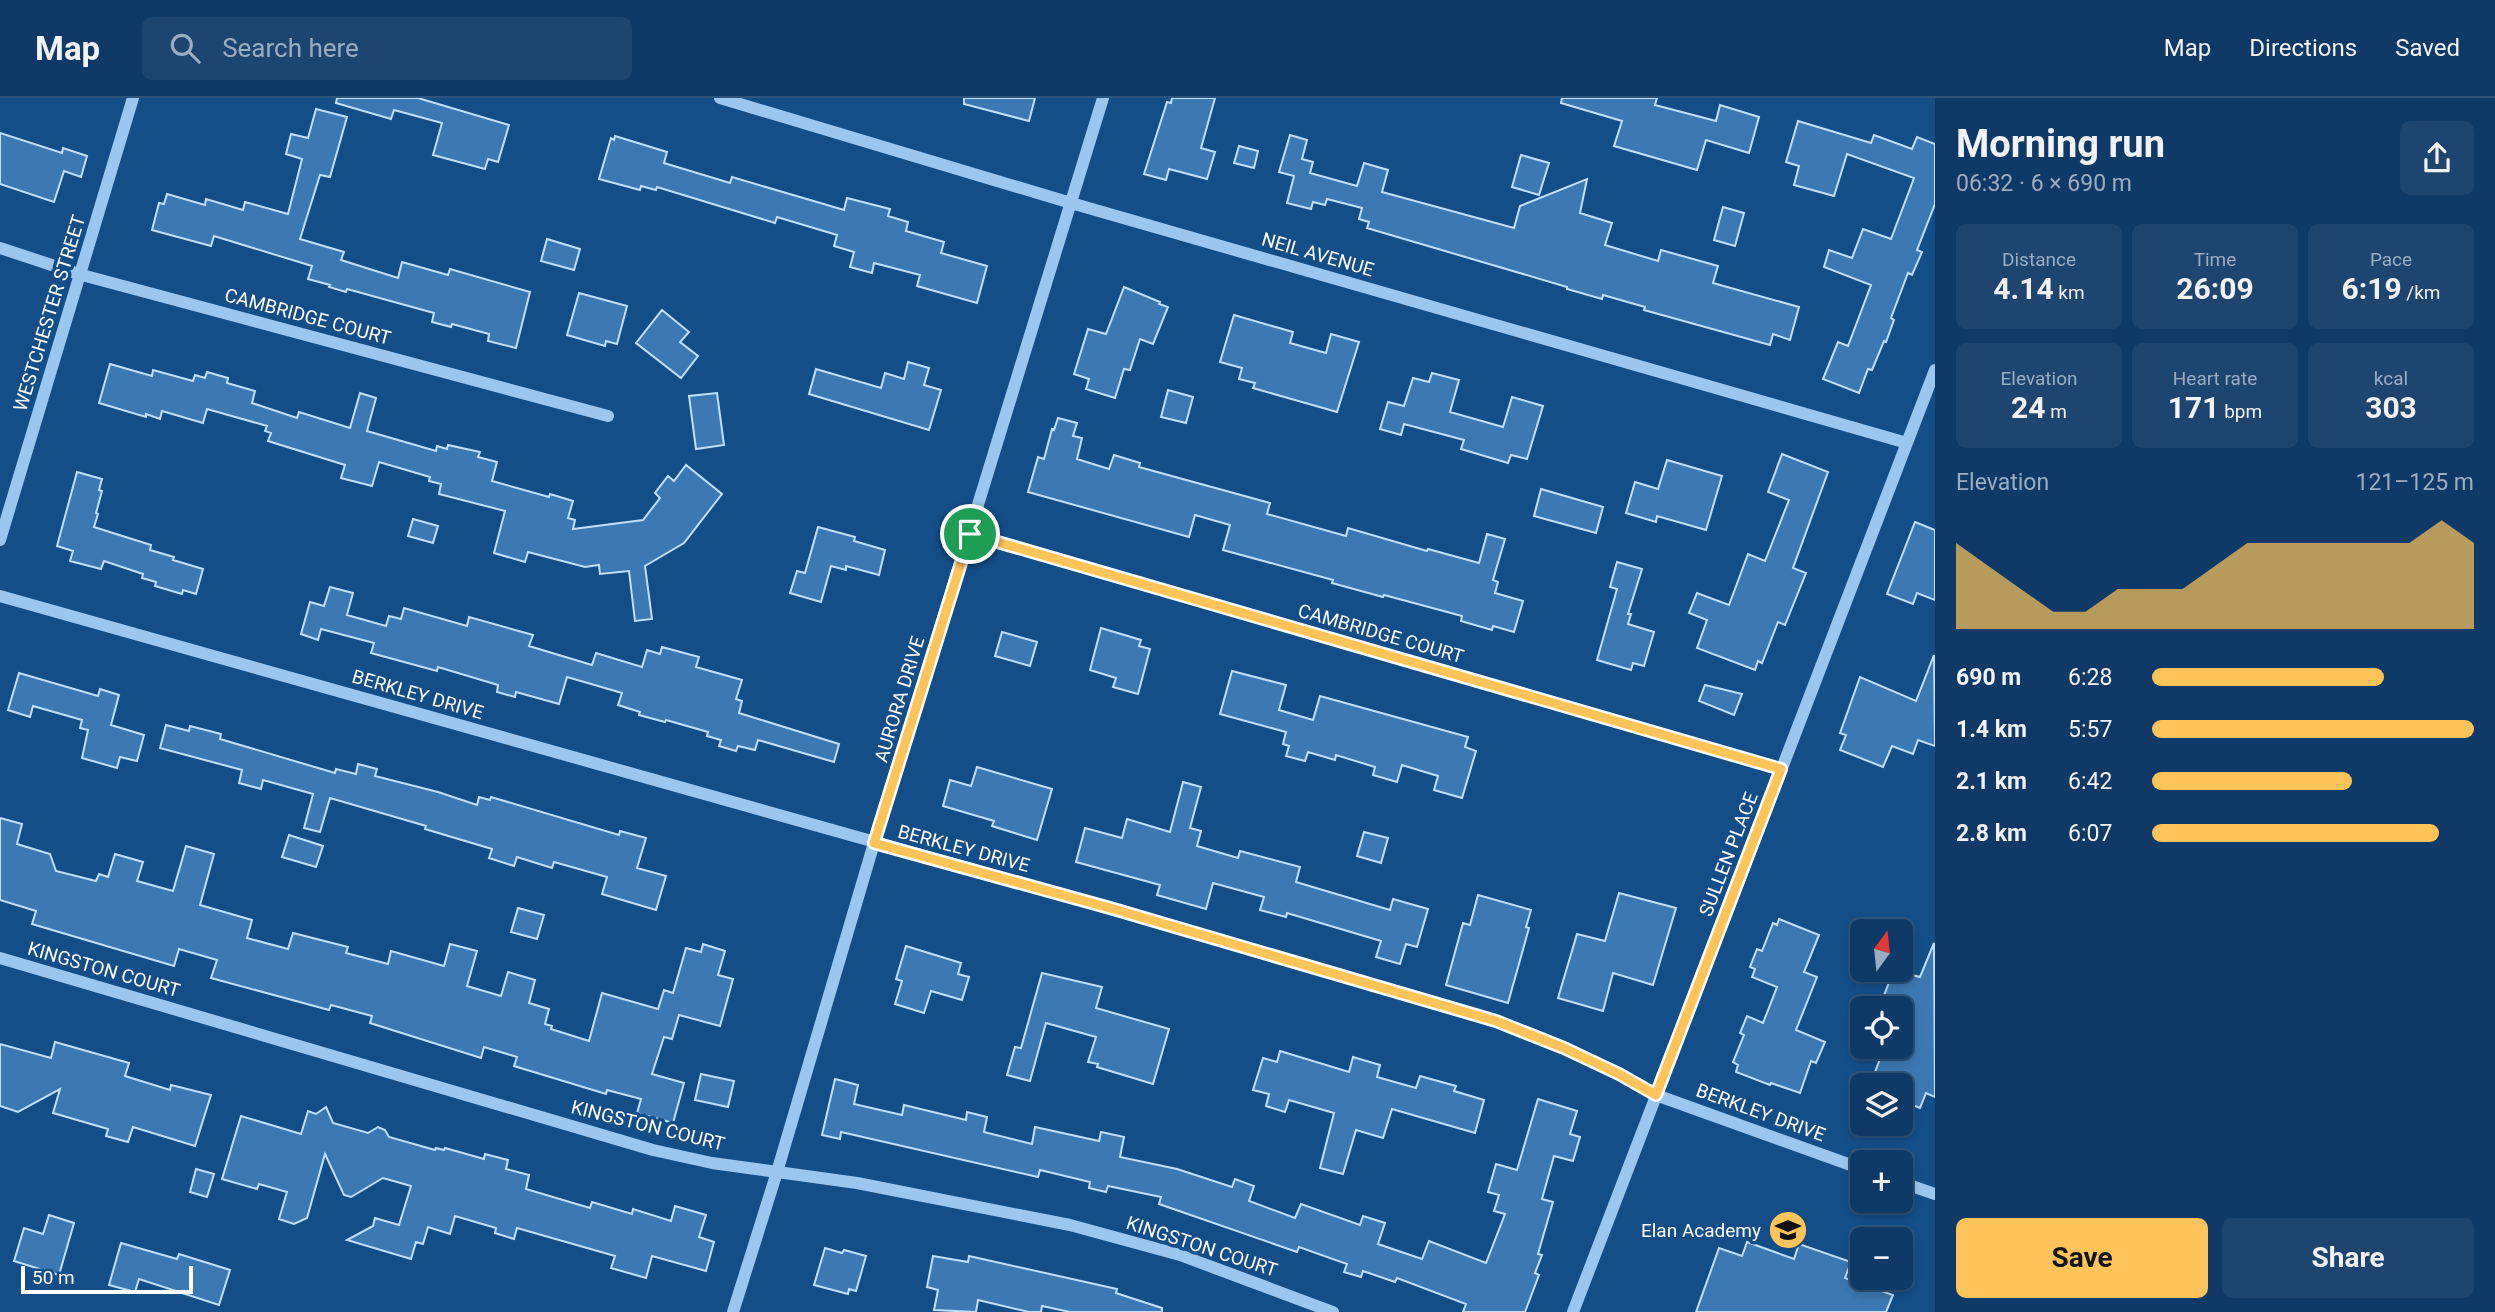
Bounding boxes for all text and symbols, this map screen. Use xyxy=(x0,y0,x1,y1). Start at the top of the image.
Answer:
search box xyxy=(142,17,632,80)
text: Map xyxy=(35,29,100,68)
icon: search xyxy=(166,29,204,67)
text: Search here xyxy=(222,33,359,63)
text: Map xyxy=(2164,34,2211,62)
text: Directions xyxy=(2249,34,2357,62)
text: Saved xyxy=(2395,34,2460,62)
button: share xyxy=(2400,121,2474,195)
text: Morning run xyxy=(1956,122,2165,166)
text: 06:32 · 6 × 690 m xyxy=(1956,170,2132,197)
street label: WESTCHESTER STREET xyxy=(9,212,90,414)
street label: NEIL AVENUE xyxy=(1259,227,1377,282)
text: Distance xyxy=(2002,248,2076,271)
text: Time xyxy=(2194,248,2236,271)
text: Pace xyxy=(2370,248,2412,271)
text: 4.14 xyxy=(1993,271,2054,306)
text: 26:09 xyxy=(2176,271,2254,306)
text: 6:19 xyxy=(2342,271,2402,306)
text: km xyxy=(2054,281,2085,304)
text: /km xyxy=(2402,281,2440,304)
street label: CAMBRIDGE COURT xyxy=(222,283,393,350)
text: Elevation xyxy=(2001,367,2077,390)
text: Heart rate xyxy=(2173,367,2257,390)
text: kcal xyxy=(2374,367,2408,390)
text: 24 xyxy=(2011,390,2046,425)
text: 171 xyxy=(2168,390,2219,425)
text: 303 xyxy=(2365,390,2417,425)
text: m xyxy=(2046,400,2067,423)
text: bpm xyxy=(2219,400,2262,423)
text: Elevation xyxy=(1956,469,2049,496)
text: 121–125 m xyxy=(2355,469,2474,496)
pin xyxy=(940,504,1000,564)
icon: arrive xyxy=(951,515,989,553)
street label: CAMBRIDGE COURT xyxy=(1295,599,1466,668)
street label: AURORA DRIVE xyxy=(869,633,930,765)
text: 690 m xyxy=(1956,664,2021,691)
text: 6:28 xyxy=(2068,664,2112,691)
street label: BERKLEY DRIVE xyxy=(349,665,486,724)
text: 1.4 km xyxy=(1956,716,2027,743)
text: 5:57 xyxy=(2068,716,2112,743)
text: 2.1 km xyxy=(1956,768,2027,795)
text: 6:42 xyxy=(2068,768,2112,795)
street label: SULLEN PLACE xyxy=(1694,789,1763,919)
street label: BERKLEY DRIVE xyxy=(895,820,1033,877)
text: 2.8 km xyxy=(1956,820,2027,847)
text: 6:07 xyxy=(2068,820,2112,847)
north arrow xyxy=(1850,919,1913,982)
map controls xyxy=(1850,919,1913,1290)
street label: KINGSTON COURT xyxy=(25,937,183,1002)
button: locate xyxy=(1850,996,1913,1059)
button: layers xyxy=(1850,1073,1913,1136)
street label: BERKLEY DRIVE xyxy=(1693,1078,1829,1147)
street label: KINGSTON COURT xyxy=(569,1095,727,1156)
button: + xyxy=(1850,1150,1913,1213)
school or university icon: Elan Academy xyxy=(1767,1209,1809,1251)
street label: KINGSTON COURT xyxy=(1123,1211,1280,1282)
button: Save xyxy=(1956,1218,2208,1298)
button: Share xyxy=(2222,1218,2474,1298)
place label: Elan Academy xyxy=(1641,1219,1761,1242)
button: − xyxy=(1850,1227,1913,1290)
scale bar xyxy=(21,1263,192,1295)
text: 50 m xyxy=(32,1266,75,1289)

